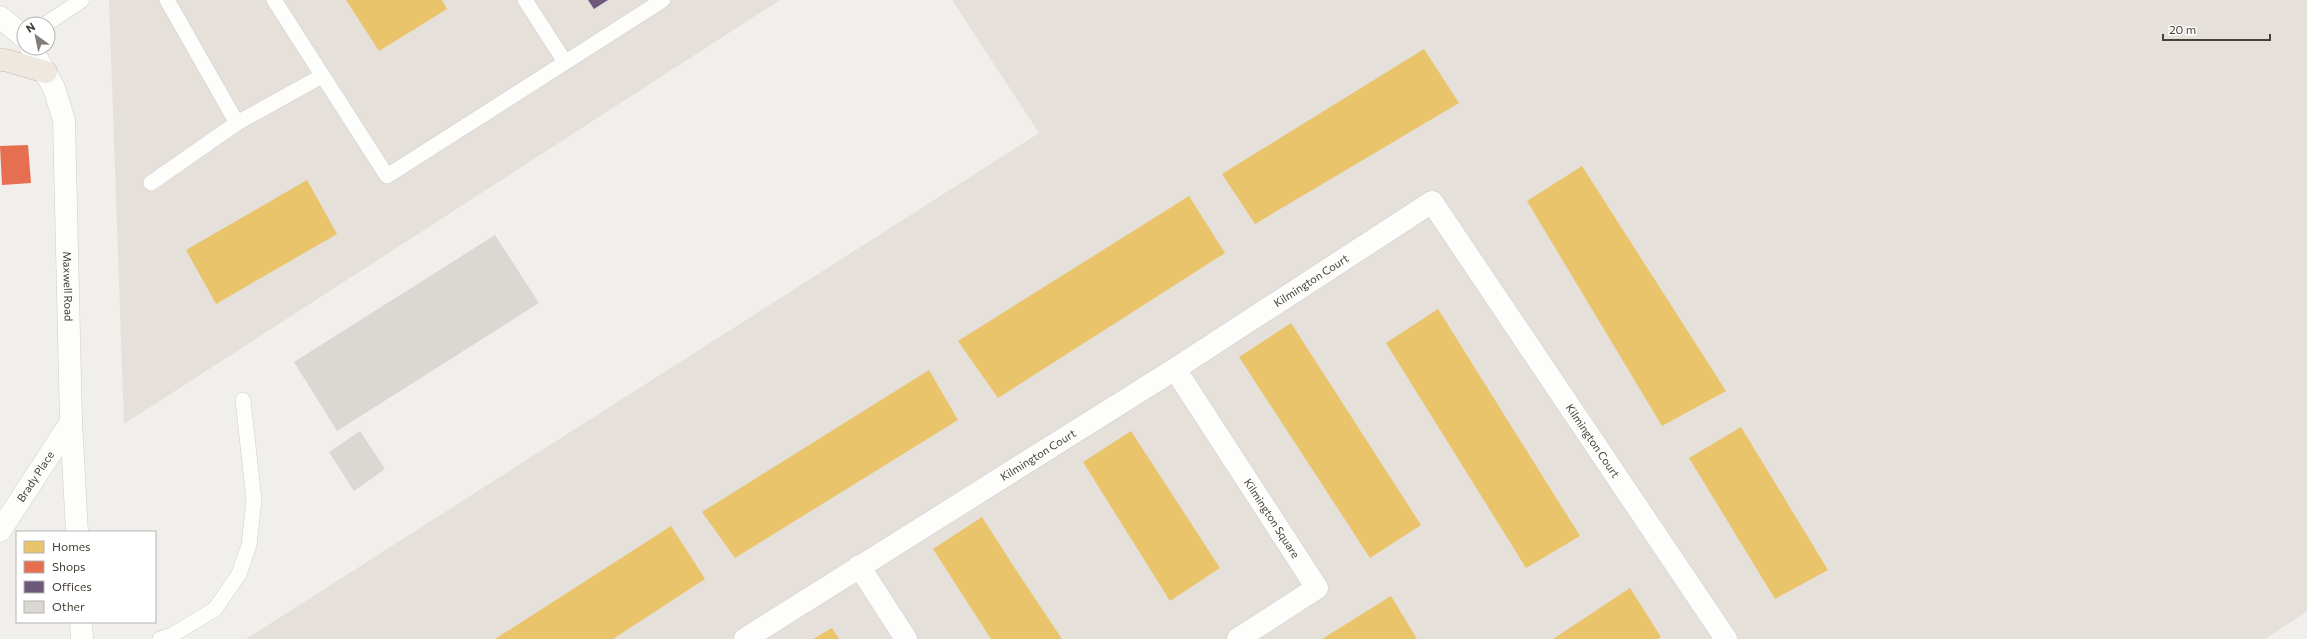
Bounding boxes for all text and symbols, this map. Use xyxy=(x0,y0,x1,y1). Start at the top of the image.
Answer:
north arrow xyxy=(16,16,56,56)
scale bar xyxy=(2163,16,2270,42)
text: N xyxy=(23,19,37,35)
text: 20 m xyxy=(2169,22,2196,36)
street label: Maxwell Road xyxy=(61,251,76,321)
street label: Kilmington Court xyxy=(1271,251,1351,309)
street label: Kilmington Court xyxy=(1564,401,1623,480)
street label: Kilmington Court xyxy=(998,426,1078,483)
street label: Brady Place xyxy=(14,448,56,504)
street label: Kilmington Square xyxy=(1242,476,1303,560)
legend xyxy=(16,531,156,623)
text: Homes xyxy=(52,539,90,553)
text: Shops xyxy=(52,559,86,573)
text: Offices xyxy=(52,579,92,593)
text: Other xyxy=(52,599,85,613)

